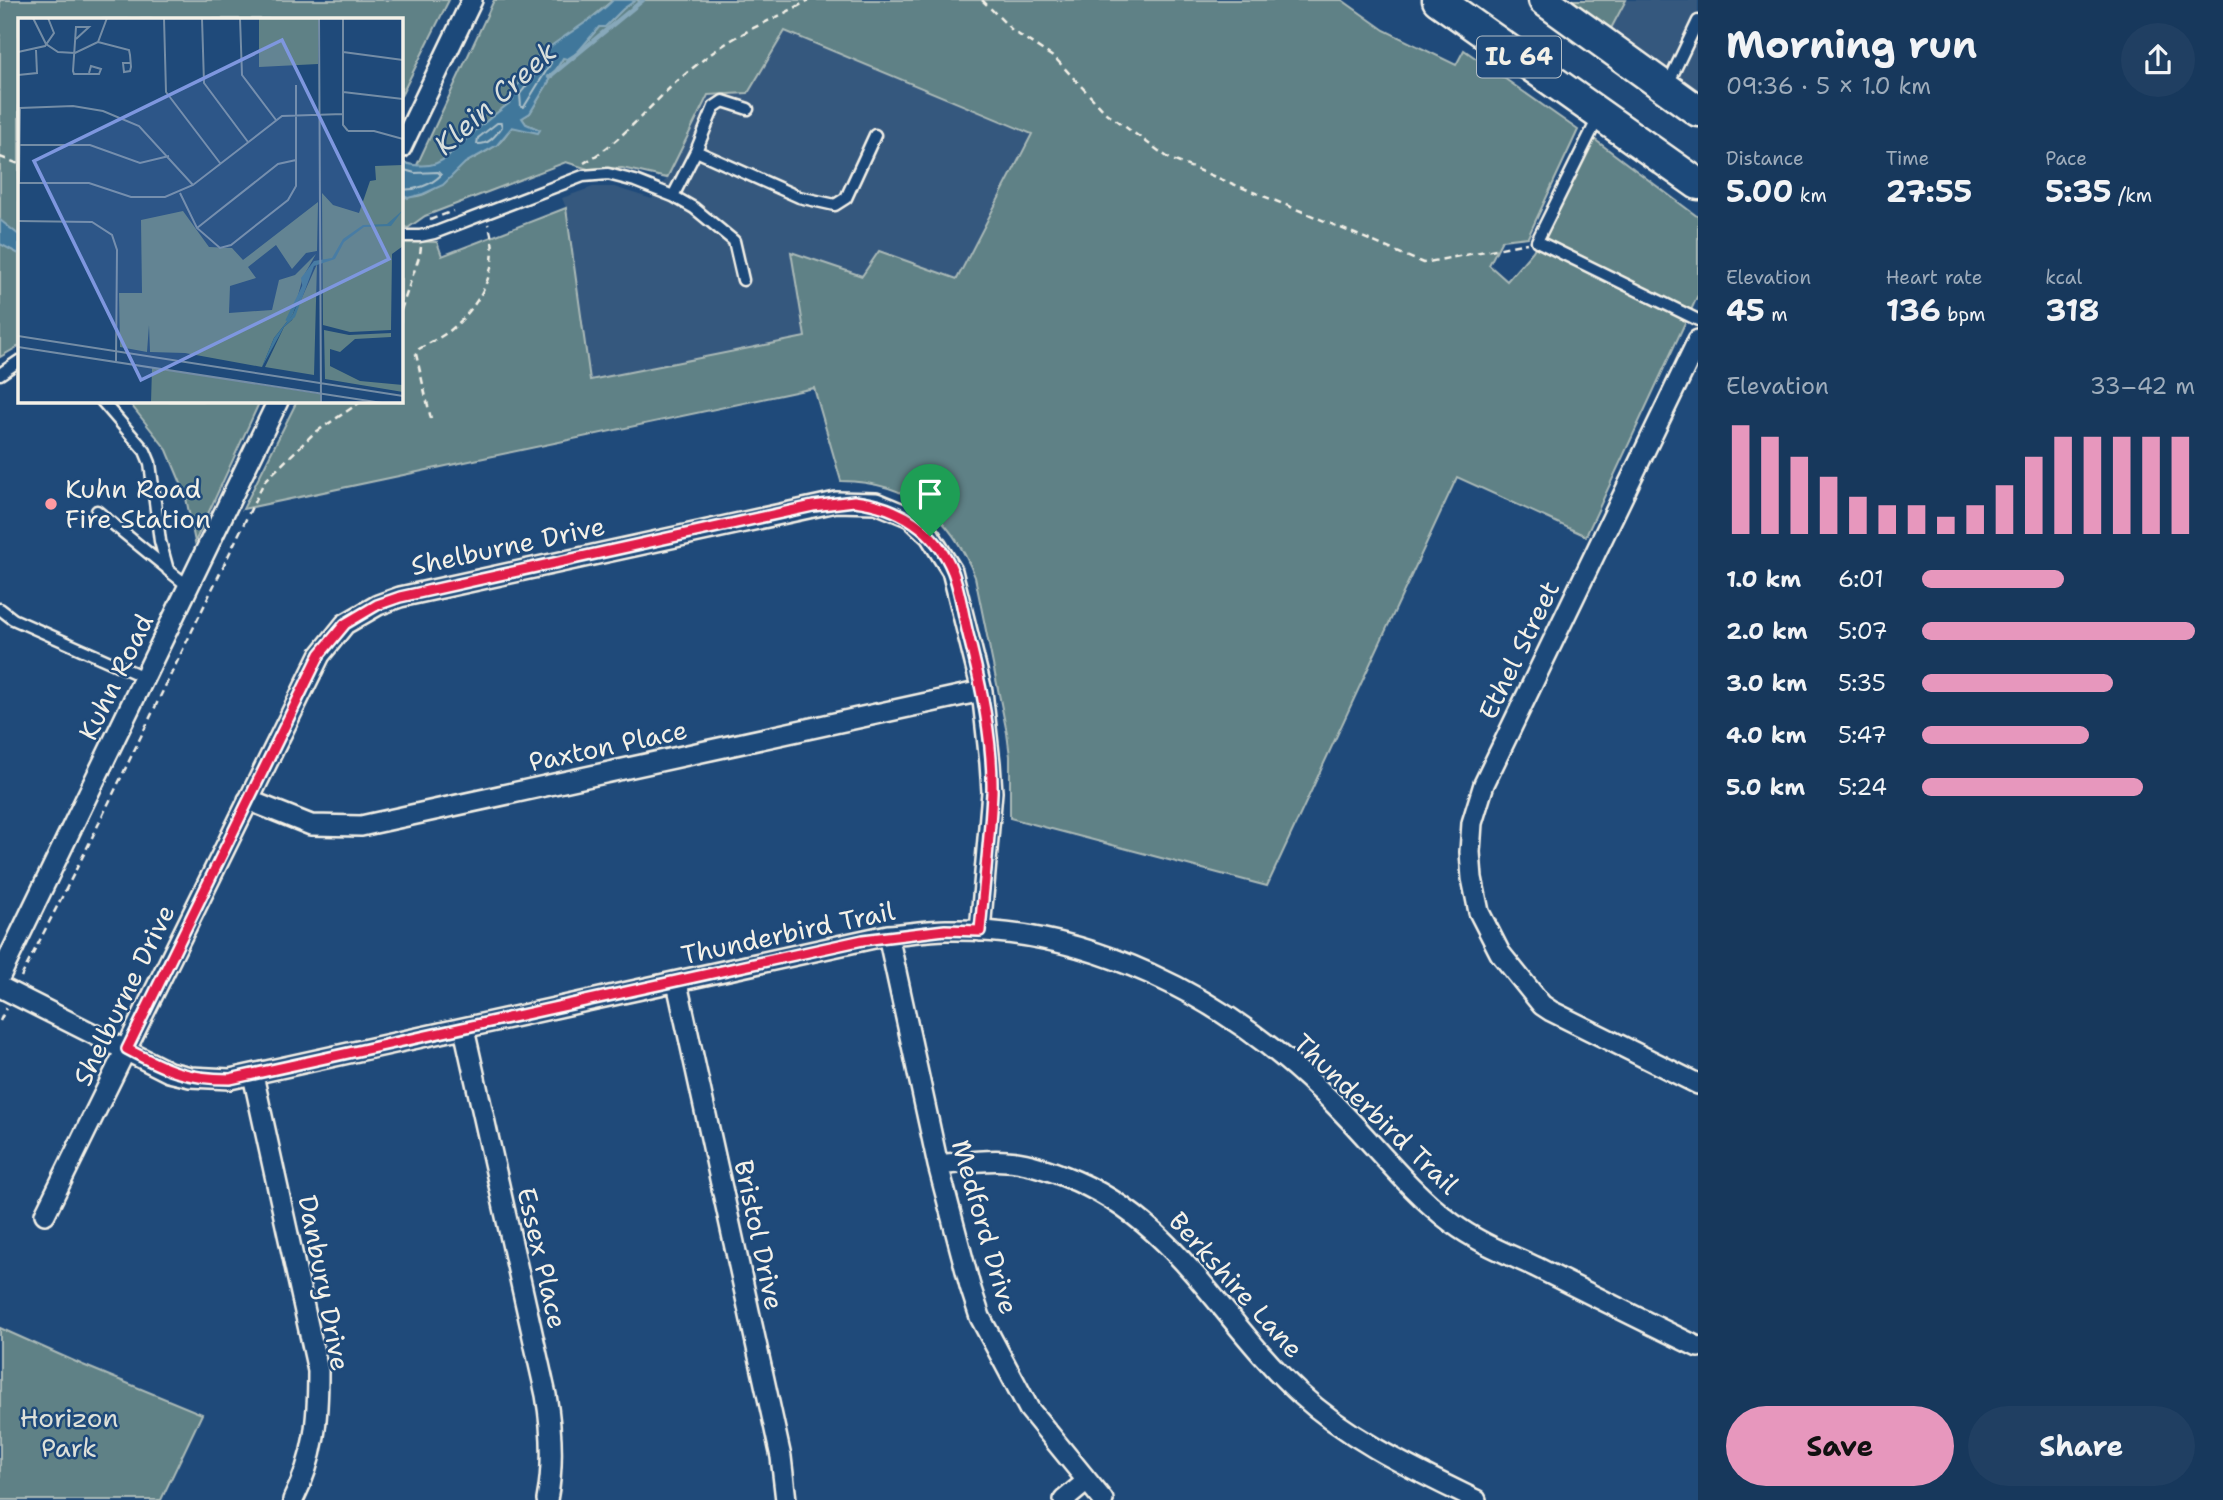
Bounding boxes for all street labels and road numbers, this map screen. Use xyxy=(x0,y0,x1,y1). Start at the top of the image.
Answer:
road number: IL 64 xyxy=(1477,36,1561,78)
street label: Shelburne Drive xyxy=(408,508,608,583)
street label: Ethel Street xyxy=(1470,575,1567,725)
street label: Kuhn Road xyxy=(70,608,161,746)
street label: Paxton Place xyxy=(525,712,690,779)
street label: Thunderbird Trail xyxy=(678,893,898,972)
street label: Shelburne Drive xyxy=(65,898,183,1091)
street label: Thunderbird Trail xyxy=(1286,1026,1467,1202)
street label: Medford Drive xyxy=(944,1136,1027,1318)
street label: Bristol Drive xyxy=(727,1157,792,1313)
street label: Essex Place xyxy=(509,1184,576,1332)
street label: Danbury Drive xyxy=(290,1192,359,1374)
street label: Berkshire Lane xyxy=(1161,1204,1311,1365)

